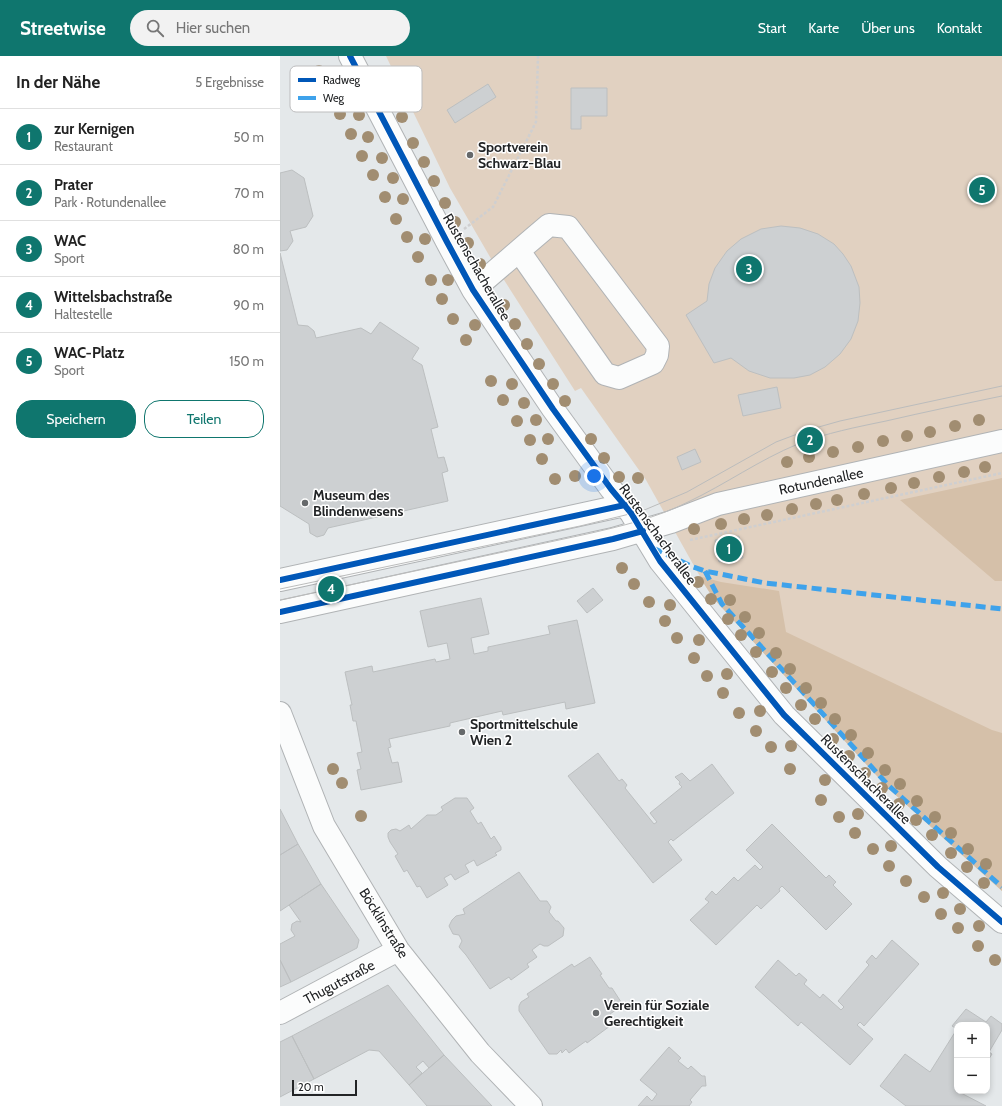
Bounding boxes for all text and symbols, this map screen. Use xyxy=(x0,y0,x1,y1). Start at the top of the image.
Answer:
search box xyxy=(130,10,410,46)
text: Streetwise xyxy=(20,17,106,40)
icon: search xyxy=(144,17,166,39)
text: Hier suchen xyxy=(176,19,250,37)
text: Start xyxy=(758,19,786,37)
text: Karte xyxy=(808,19,839,37)
text: Über uns xyxy=(861,19,915,37)
text: Kontakt xyxy=(937,19,982,37)
legend xyxy=(290,66,422,112)
text: In der Nähe xyxy=(16,72,100,92)
text: Radweg xyxy=(323,73,361,87)
text: 5 Ergebnisse xyxy=(195,74,264,90)
text: Weg xyxy=(323,91,345,105)
text: zur Kernigen xyxy=(54,120,135,138)
text: 1 xyxy=(27,129,31,145)
text: 50 m xyxy=(234,129,264,145)
text: Restaurant xyxy=(54,138,113,154)
place label: Sportverein Schwarz-Blau xyxy=(478,138,561,172)
marker: Sportverein Schwarz-Blau xyxy=(465,150,475,160)
pin: 5 xyxy=(969,175,995,205)
text: Prater xyxy=(54,176,93,194)
text: 2 xyxy=(26,185,32,201)
text: 70 m xyxy=(234,185,264,201)
text: Park · Rotundenallee xyxy=(54,194,166,210)
street label: Rustenschacherallee xyxy=(439,210,515,324)
text: WAC xyxy=(54,232,86,250)
text: 3 xyxy=(25,241,33,257)
text: 80 m xyxy=(233,241,264,257)
text: Sport xyxy=(54,250,84,266)
pin: 3 xyxy=(736,254,762,284)
text: Wittelsbachstraße xyxy=(54,288,172,306)
text: 4 xyxy=(25,297,33,313)
text: 90 m xyxy=(233,297,264,313)
text: Haltestelle xyxy=(54,306,112,322)
text: WAC-Platz xyxy=(54,344,124,362)
text: 5 xyxy=(26,353,32,369)
text: 150 m xyxy=(229,353,264,369)
text: Sport xyxy=(54,362,84,378)
button: Speichern xyxy=(16,400,136,438)
button: Teilen xyxy=(144,400,264,438)
pin: 2 xyxy=(797,425,823,455)
street label: Rotundenallee xyxy=(777,463,865,499)
your location xyxy=(584,466,604,486)
street label: Rustenschacherallee xyxy=(615,480,701,588)
place label: Museum des Blindenwesens xyxy=(313,486,403,520)
marker: Museum des Blindenwesens xyxy=(300,498,310,508)
pin: 1 xyxy=(716,534,742,564)
pin: 4 xyxy=(318,574,344,604)
place label: Sportmittelschule Wien 2 xyxy=(470,715,578,749)
marker: Sportmittelschule Wien 2 xyxy=(457,727,467,737)
street label: Rustenschacherallee xyxy=(817,730,915,828)
street label: Böcklinstraße xyxy=(355,885,413,961)
street label: Thugutstraße xyxy=(300,956,378,1008)
place label: Verein für Soziale Gerechtigkeit xyxy=(604,996,709,1030)
marker: Verein für Soziale Gerechtigkeit xyxy=(591,1008,601,1018)
map controls xyxy=(954,1022,990,1094)
button: + xyxy=(954,1022,990,1058)
button: − xyxy=(954,1058,990,1094)
scale bar xyxy=(292,1078,357,1097)
text: 20 m xyxy=(298,1080,324,1094)

